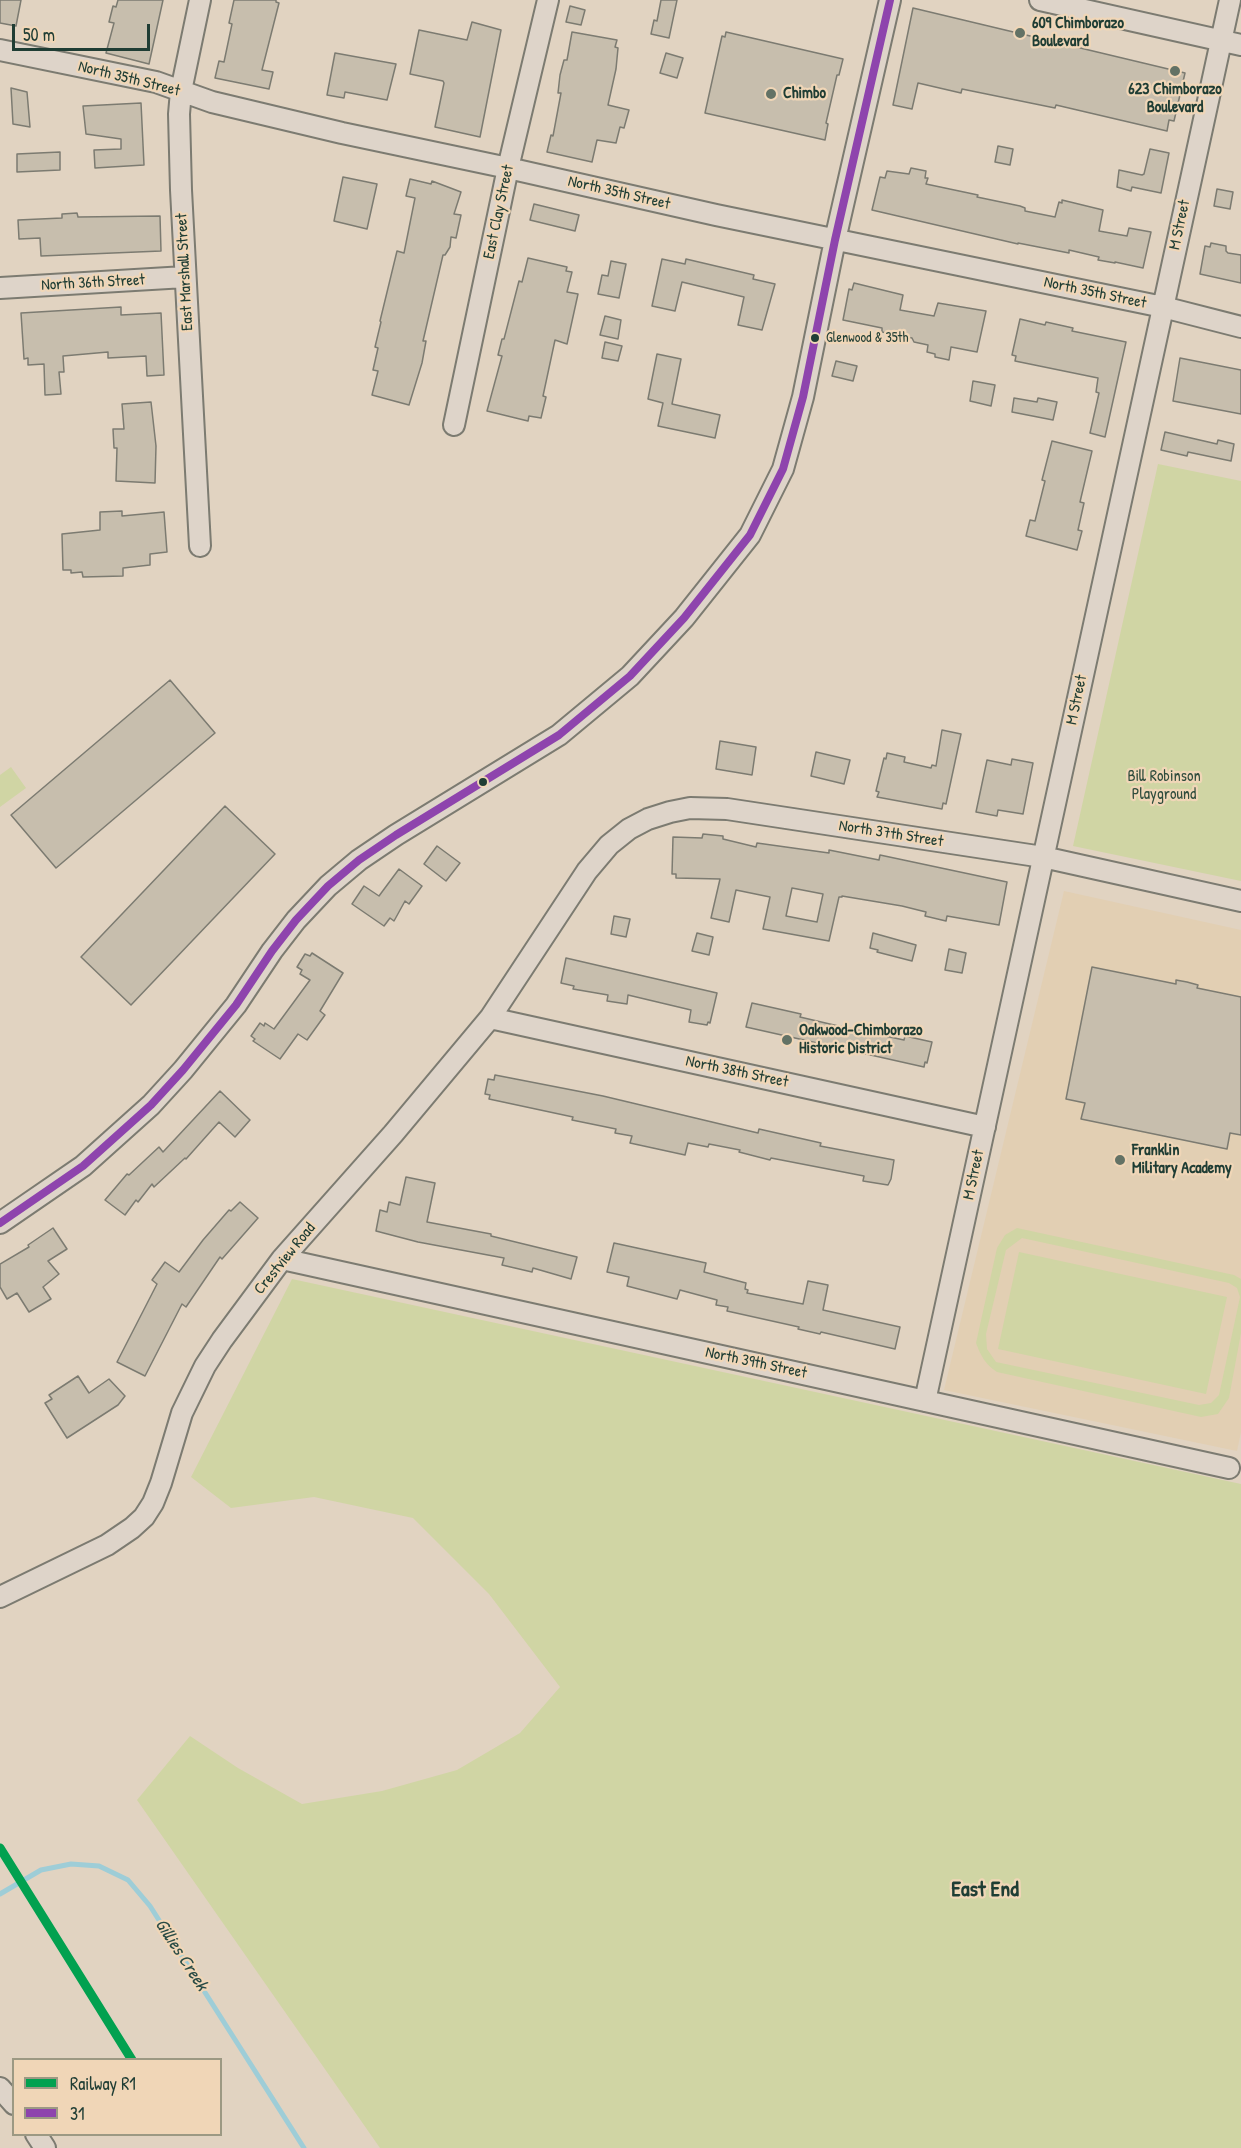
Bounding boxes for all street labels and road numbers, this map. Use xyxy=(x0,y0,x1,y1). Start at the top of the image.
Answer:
street label: North 35th Street xyxy=(76,57,182,101)
street label: East Clay Street xyxy=(480,163,518,261)
street label: North 35th Street xyxy=(566,172,672,214)
street label: M Street xyxy=(1165,198,1195,252)
street label: East Marshall Street xyxy=(172,213,198,331)
street label: North 36th Street xyxy=(41,271,145,295)
street label: North 35th Street xyxy=(1042,273,1148,313)
street label: M Street xyxy=(1062,673,1092,727)
street label: North 37th Street xyxy=(838,816,944,852)
street label: North 38th Street xyxy=(684,1052,790,1092)
street label: M Street xyxy=(959,1148,989,1202)
street label: Crestview Road xyxy=(250,1219,320,1299)
street label: North 39th Street xyxy=(704,1343,808,1383)

